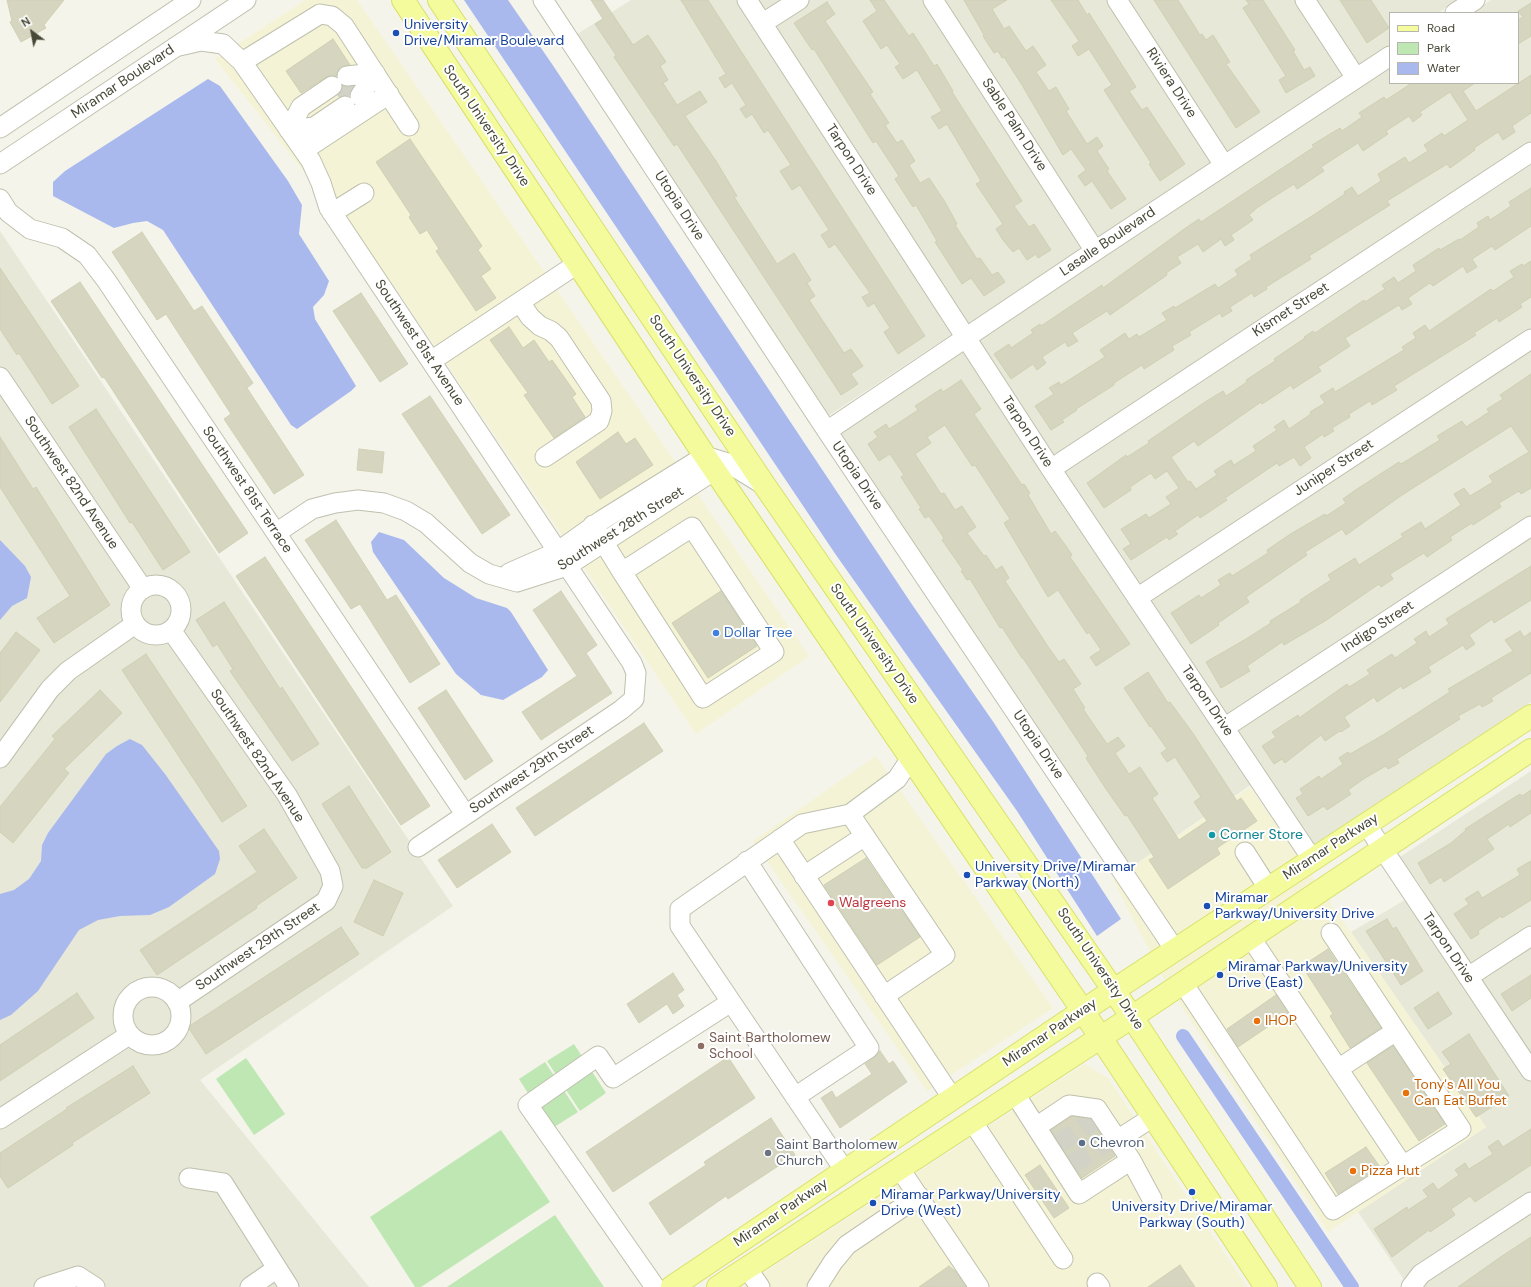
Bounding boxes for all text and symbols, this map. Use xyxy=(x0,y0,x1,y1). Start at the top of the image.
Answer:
north arrow xyxy=(12,12,52,52)
legend xyxy=(1389,12,1519,84)
text: N xyxy=(19,14,33,30)
place label: University Drive/Miramar Boulevard xyxy=(404,17,564,50)
text: Road xyxy=(1427,20,1455,36)
marker: University Drive/Miramar Boulevard xyxy=(391,28,401,38)
text: Park xyxy=(1427,40,1451,56)
street label: Miramar Boulevard xyxy=(68,41,178,123)
street label: Riviera Drive xyxy=(1142,45,1200,121)
text: Water xyxy=(1427,60,1460,76)
street label: South University Drive xyxy=(439,62,533,190)
street label: Sable Palm Drive xyxy=(978,75,1050,175)
street label: Tarpon Drive xyxy=(822,121,880,199)
street label: Utopia Drive xyxy=(650,168,708,244)
street label: Lasalle Boulevard xyxy=(1057,204,1159,280)
street label: Southwest 81st Avenue xyxy=(371,277,467,409)
street label: Kismet Street xyxy=(1250,279,1332,341)
street label: South University Drive xyxy=(645,312,739,440)
street label: Tarpon Drive xyxy=(998,393,1056,471)
street label: Southwest 82nd Avenue xyxy=(20,413,122,553)
street label: Southwest 81st Terrace xyxy=(198,423,296,557)
street label: Juniper Street xyxy=(1291,436,1377,500)
street label: Utopia Drive xyxy=(828,438,886,514)
street label: Southwest 28th Street xyxy=(555,483,687,575)
street label: South University Drive xyxy=(826,581,922,707)
street label: Indigo Street xyxy=(1339,597,1417,657)
place label: Dollar Tree xyxy=(724,625,793,641)
marker: Dollar Tree xyxy=(711,628,721,638)
street label: Tarpon Drive xyxy=(1177,662,1237,740)
street label: Southwest 82nd Avenue xyxy=(206,686,308,826)
street label: Utopia Drive xyxy=(1009,707,1067,783)
street label: Southwest 29th Street xyxy=(467,722,597,818)
street label: Miramar Parkway xyxy=(1280,810,1382,884)
place label: Corner Store xyxy=(1220,827,1303,843)
marker: Corner Store xyxy=(1207,830,1217,840)
place label: University Drive/Miramar Parkway (North) xyxy=(975,859,1136,892)
marker: University Drive/Miramar Parkway (North) xyxy=(962,870,972,880)
place label: Miramar Parkway/University Drive xyxy=(1215,890,1374,922)
place label: Walgreens xyxy=(839,895,906,911)
marker: Walgreens xyxy=(826,898,836,908)
street label: Southwest 29th Street xyxy=(193,899,323,995)
marker: Miramar Parkway/University Drive xyxy=(1202,901,1212,911)
street label: South University Drive xyxy=(1053,905,1147,1033)
street label: Tarpon Drive xyxy=(1418,909,1478,987)
place label: Miramar Parkway/University Drive (East) xyxy=(1228,959,1408,992)
marker: Miramar Parkway/University Drive (East) xyxy=(1215,970,1225,980)
street label: Miramar Parkway xyxy=(1000,995,1100,1071)
place label: IHOP xyxy=(1265,1013,1297,1029)
marker: IHOP xyxy=(1252,1016,1262,1026)
place label: Saint Bartholomew School xyxy=(709,1030,831,1062)
marker: Saint Bartholomew School xyxy=(696,1041,706,1051)
place label: Tony's All You Can Eat Buffet xyxy=(1414,1077,1507,1110)
marker: Tony's All You Can Eat Buffet xyxy=(1401,1088,1411,1098)
place label: Chevron xyxy=(1090,1135,1144,1151)
place label: Saint Bartholomew Church xyxy=(776,1137,898,1170)
marker: Chevron xyxy=(1077,1138,1087,1148)
marker: Saint Bartholomew Church xyxy=(763,1148,773,1158)
place label: Pizza Hut xyxy=(1361,1163,1420,1179)
marker: Pizza Hut xyxy=(1348,1166,1358,1176)
street label: Miramar Parkway xyxy=(731,1175,831,1251)
place label: Miramar Parkway/University Drive (West) xyxy=(881,1187,1061,1220)
marker: University Drive/Miramar Parkway (South) xyxy=(1187,1187,1197,1197)
marker: Miramar Parkway/University Drive (West) xyxy=(868,1198,878,1208)
place label: University Drive/Miramar Parkway (South) xyxy=(1112,1199,1272,1232)

